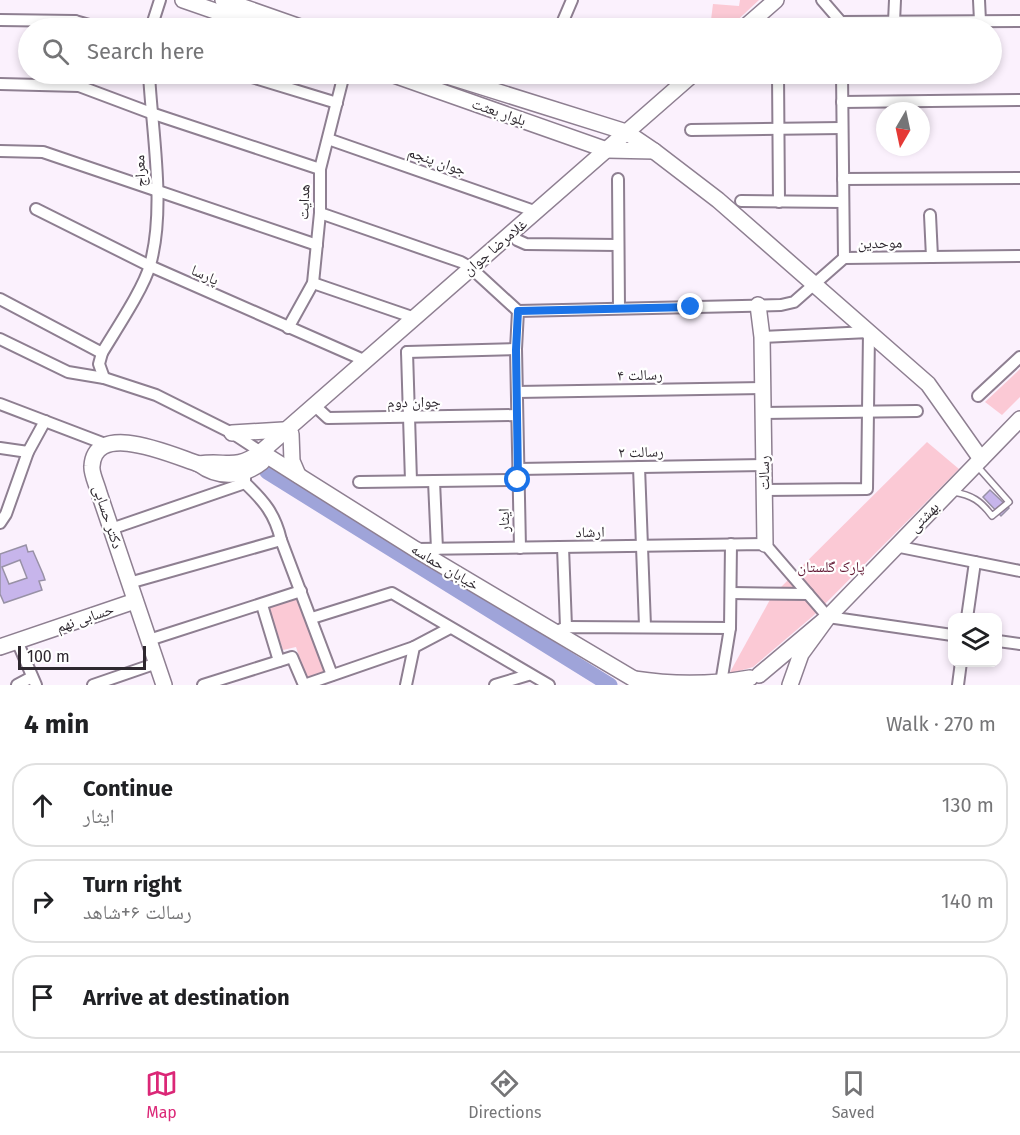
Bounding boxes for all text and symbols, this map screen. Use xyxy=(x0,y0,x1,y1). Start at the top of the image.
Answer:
search box xyxy=(18,18,1002,84)
icon: search xyxy=(39,35,72,68)
text: Search here xyxy=(87,38,205,65)
street label: بلوار بعثت xyxy=(470,94,528,130)
north arrow xyxy=(876,102,930,156)
street label: جوان پنجم xyxy=(405,143,469,180)
street label: معراج xyxy=(130,154,151,188)
street label: هدایت xyxy=(294,184,314,220)
street label: غلامرضا جوان xyxy=(459,215,532,280)
street label: موحدین xyxy=(858,234,903,253)
street label: پارسا xyxy=(188,261,222,289)
route end xyxy=(677,293,703,319)
street label: رسالت ۴ xyxy=(617,366,663,384)
street label: جوان دوم xyxy=(387,393,441,412)
street label: رسالت ۲ xyxy=(618,443,664,461)
street label: رسالت xyxy=(755,455,773,491)
route start xyxy=(504,466,530,492)
street label: دکتر حسابی xyxy=(88,483,127,551)
street label: بهشتی xyxy=(905,498,944,537)
street label: ایثار xyxy=(495,508,513,533)
street label: ارشاد xyxy=(575,523,605,541)
street label: خیابان حماسه xyxy=(407,540,482,595)
park label: پارک گلستان xyxy=(797,558,865,577)
street label: حسابی نهم xyxy=(54,600,117,637)
map controls xyxy=(948,613,1002,667)
button: layers xyxy=(948,613,1002,667)
scale bar xyxy=(18,643,146,670)
text: 100 m xyxy=(27,647,70,666)
text: 4 min xyxy=(24,709,89,740)
text: Walk · 270 m xyxy=(886,712,996,736)
text: Continue xyxy=(83,775,173,802)
icon: ahead xyxy=(26,789,59,822)
text: 130 m xyxy=(942,793,994,817)
text: ایثار xyxy=(83,804,115,828)
text: Turn right xyxy=(83,871,182,898)
icon: right xyxy=(26,885,59,918)
text: 140 m xyxy=(941,889,994,913)
text: رسالت ۶+شاهد xyxy=(83,900,192,924)
icon: arrive xyxy=(26,981,59,1014)
text: Arrive at destination xyxy=(83,984,290,1011)
tab: Map xyxy=(145,1067,178,1122)
tab: Directions xyxy=(468,1067,542,1122)
tab: Saved xyxy=(832,1067,875,1122)

